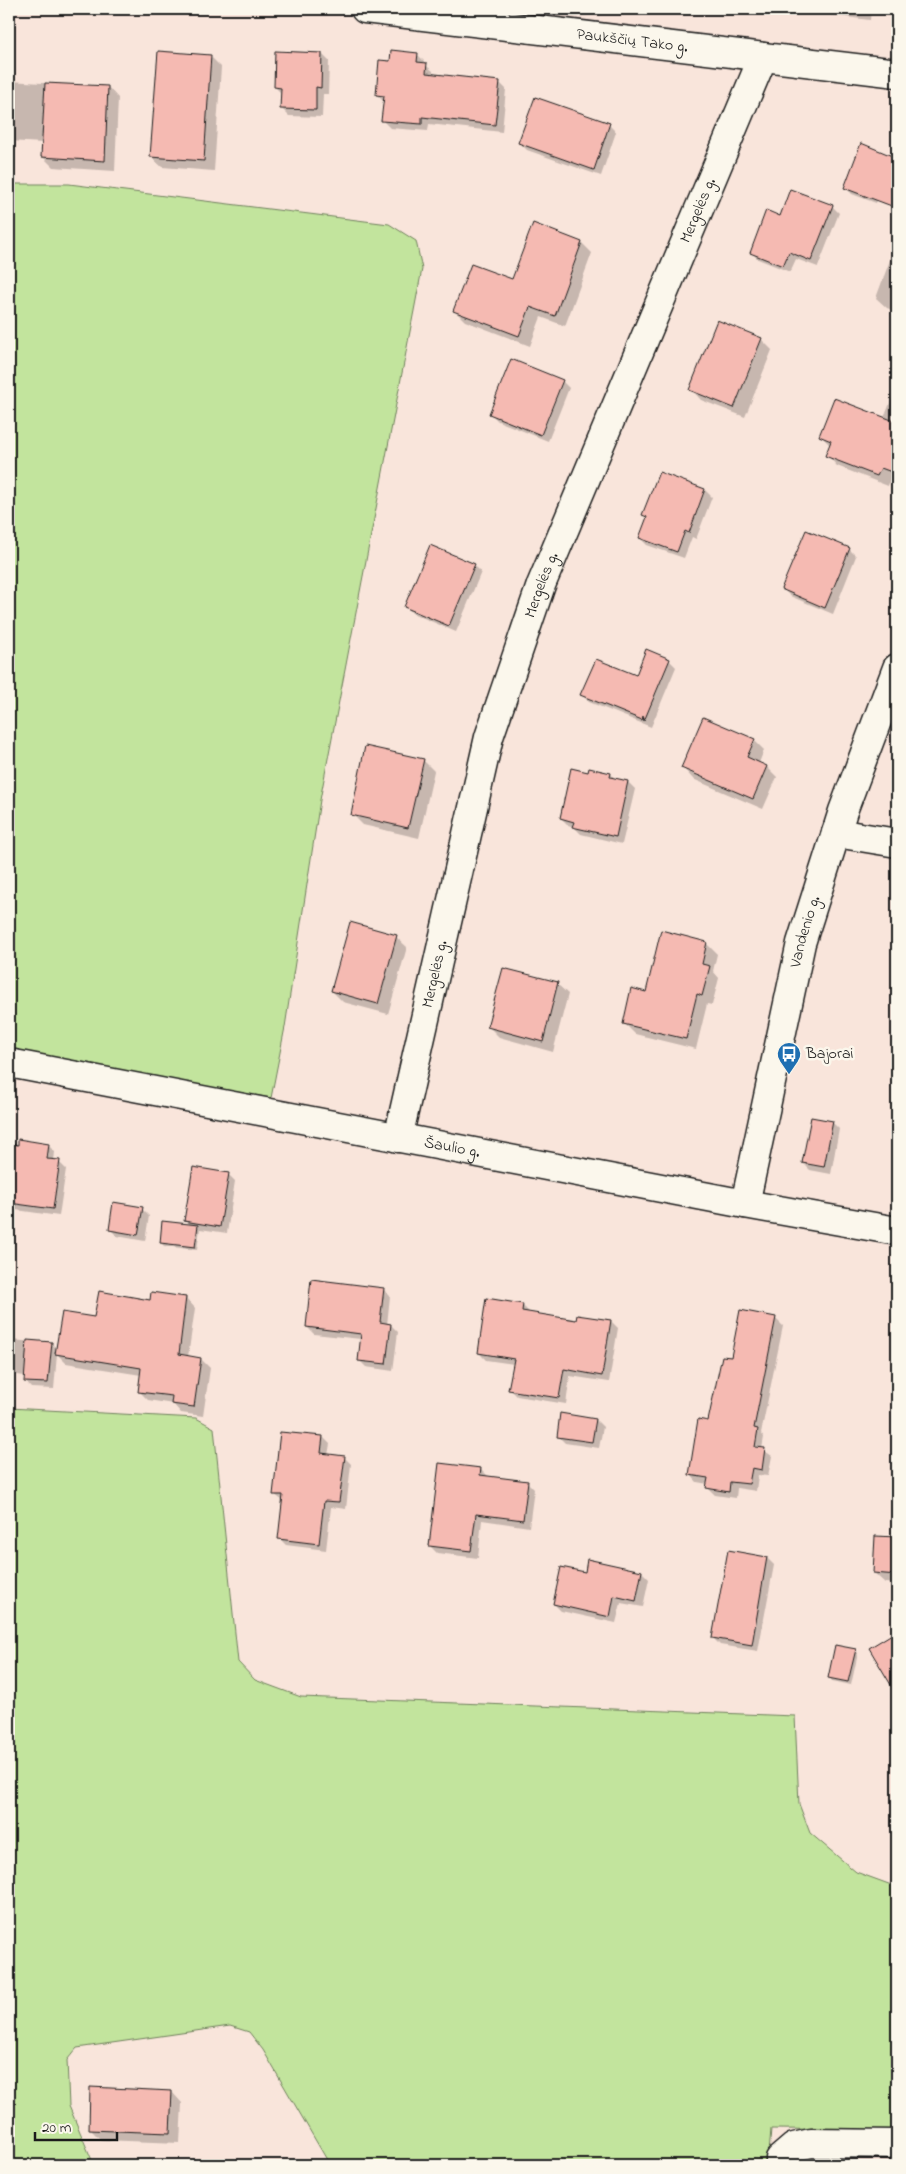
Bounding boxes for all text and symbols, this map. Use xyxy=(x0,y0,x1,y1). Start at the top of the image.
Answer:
street label: Paukščių Tako g. xyxy=(575,23,689,60)
street label: Mergelės g. xyxy=(674,174,723,247)
street label: Mergelės g. xyxy=(519,549,565,621)
street label: Vandenio g. xyxy=(784,893,827,971)
street label: Mergelės g. xyxy=(416,938,454,1010)
bus stop icon: Bajorai xyxy=(776,1041,802,1075)
place label: Bajorai xyxy=(805,1042,854,1066)
street label: Šaulio g. xyxy=(422,1131,482,1165)
scale bar xyxy=(35,2109,118,2141)
text: 20 m xyxy=(42,2117,72,2139)

